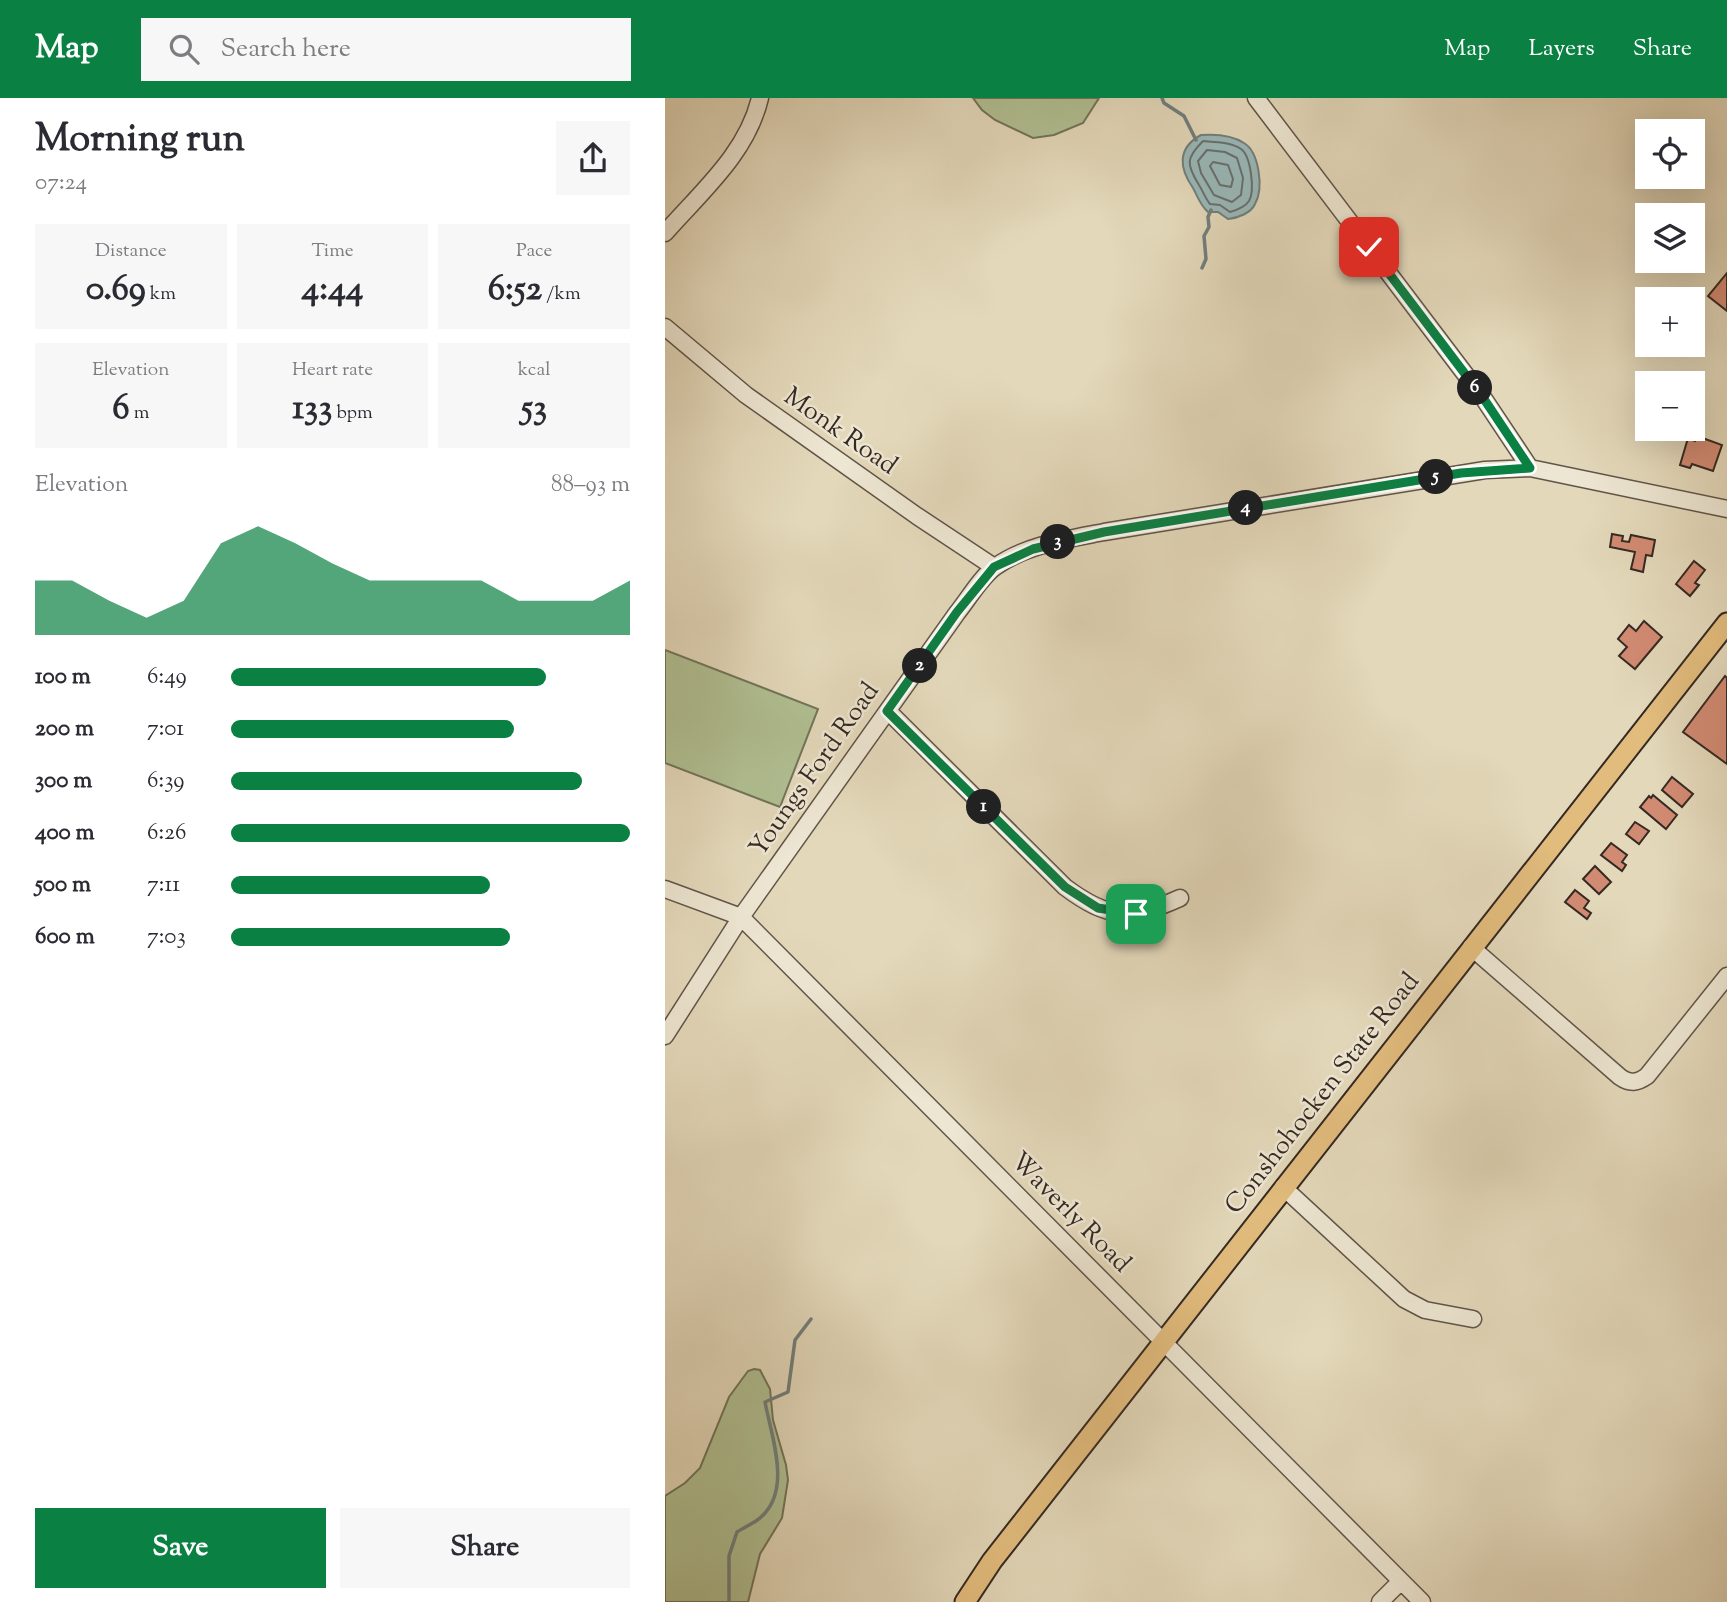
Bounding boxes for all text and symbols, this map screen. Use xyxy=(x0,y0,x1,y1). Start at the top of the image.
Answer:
search box xyxy=(141,18,631,81)
text: Map xyxy=(35,25,99,73)
icon: search xyxy=(165,30,203,68)
text: Search here xyxy=(221,31,351,68)
text: Map xyxy=(1444,32,1490,66)
text: Layers xyxy=(1528,32,1595,66)
text: Share xyxy=(1633,32,1692,66)
text: Morning run xyxy=(35,114,245,168)
map controls xyxy=(1635,119,1705,441)
button: locate xyxy=(1635,119,1705,189)
button: share xyxy=(556,121,630,195)
text: 07:24 xyxy=(35,167,87,200)
button: layers xyxy=(1635,203,1705,273)
pin xyxy=(1339,217,1399,277)
icon: check xyxy=(1350,228,1388,266)
text: Distance xyxy=(95,238,167,265)
text: Time xyxy=(311,238,354,265)
text: Pace xyxy=(516,238,552,265)
text: 0.69 xyxy=(86,265,146,316)
text: 4:44 xyxy=(301,265,364,316)
text: 6:52 xyxy=(488,265,542,316)
text: km xyxy=(146,281,176,308)
text: /km xyxy=(542,281,581,308)
button: + xyxy=(1635,287,1705,357)
text: Elevation xyxy=(92,357,169,384)
text: Heart rate xyxy=(292,357,373,384)
text: kcal xyxy=(518,357,550,384)
pin: 6 xyxy=(1457,370,1493,406)
button: − xyxy=(1635,371,1705,441)
text: 6 xyxy=(1470,374,1479,401)
street label: Monk Road xyxy=(776,379,905,485)
text: 6 xyxy=(112,384,130,435)
text: 133 xyxy=(292,384,332,435)
text: 53 xyxy=(521,384,547,435)
text: m xyxy=(130,400,149,427)
text: bpm xyxy=(332,400,373,427)
pin: 5 xyxy=(1419,460,1453,494)
text: 5 xyxy=(1432,463,1439,490)
text: Elevation xyxy=(35,469,128,502)
text: 88–93 m xyxy=(551,469,630,502)
pin: 4 xyxy=(1229,490,1263,526)
text: 4 xyxy=(1241,494,1250,521)
pin: 3 xyxy=(1041,524,1075,560)
text: 3 xyxy=(1054,528,1061,555)
pin: 2 xyxy=(903,648,937,684)
text: 2 xyxy=(915,652,924,679)
text: 100 m xyxy=(35,661,91,694)
text: 6:49 xyxy=(147,661,187,694)
street label: Youngs Ford Road xyxy=(741,675,889,865)
text: 200 m xyxy=(35,713,94,746)
text: 7:01 xyxy=(147,713,184,746)
text: 300 m xyxy=(35,765,92,798)
text: 6:39 xyxy=(147,765,184,798)
pin: 1 xyxy=(967,790,1001,824)
text: 1 xyxy=(980,793,987,820)
text: 400 m xyxy=(35,817,95,850)
text: 6:26 xyxy=(147,817,186,850)
text: 500 m xyxy=(35,869,91,902)
text: 7:11 xyxy=(147,869,180,902)
pin xyxy=(1106,884,1166,944)
icon: arrive xyxy=(1117,895,1155,933)
text: 600 m xyxy=(35,921,95,954)
text: 7:03 xyxy=(147,921,186,954)
street label: Conshohocken State Road xyxy=(1217,965,1429,1223)
street label: Waverly Road xyxy=(1001,1144,1139,1282)
button: Save xyxy=(35,1508,326,1588)
button: Share xyxy=(340,1508,630,1588)

